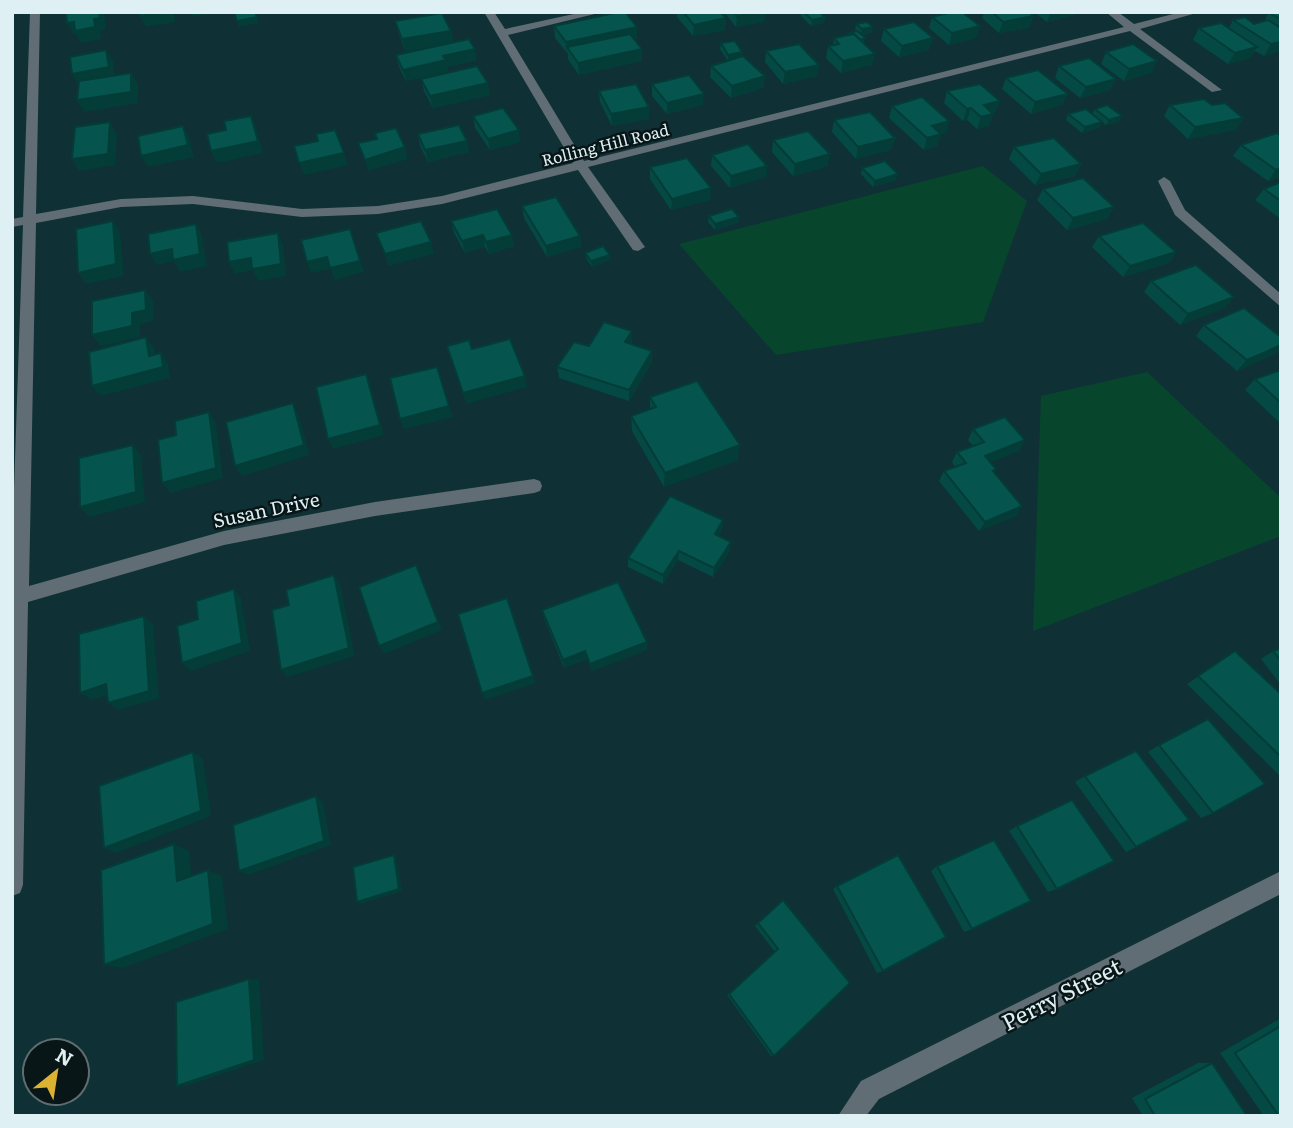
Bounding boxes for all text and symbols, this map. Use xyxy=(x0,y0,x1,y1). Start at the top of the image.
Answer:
street label: Rolling Hill Road xyxy=(539,117,671,171)
street label: Susan Drive xyxy=(210,484,322,534)
street label: Perry Street xyxy=(995,948,1128,1038)
north arrow xyxy=(21,1037,91,1107)
text: N xyxy=(51,1040,79,1073)

